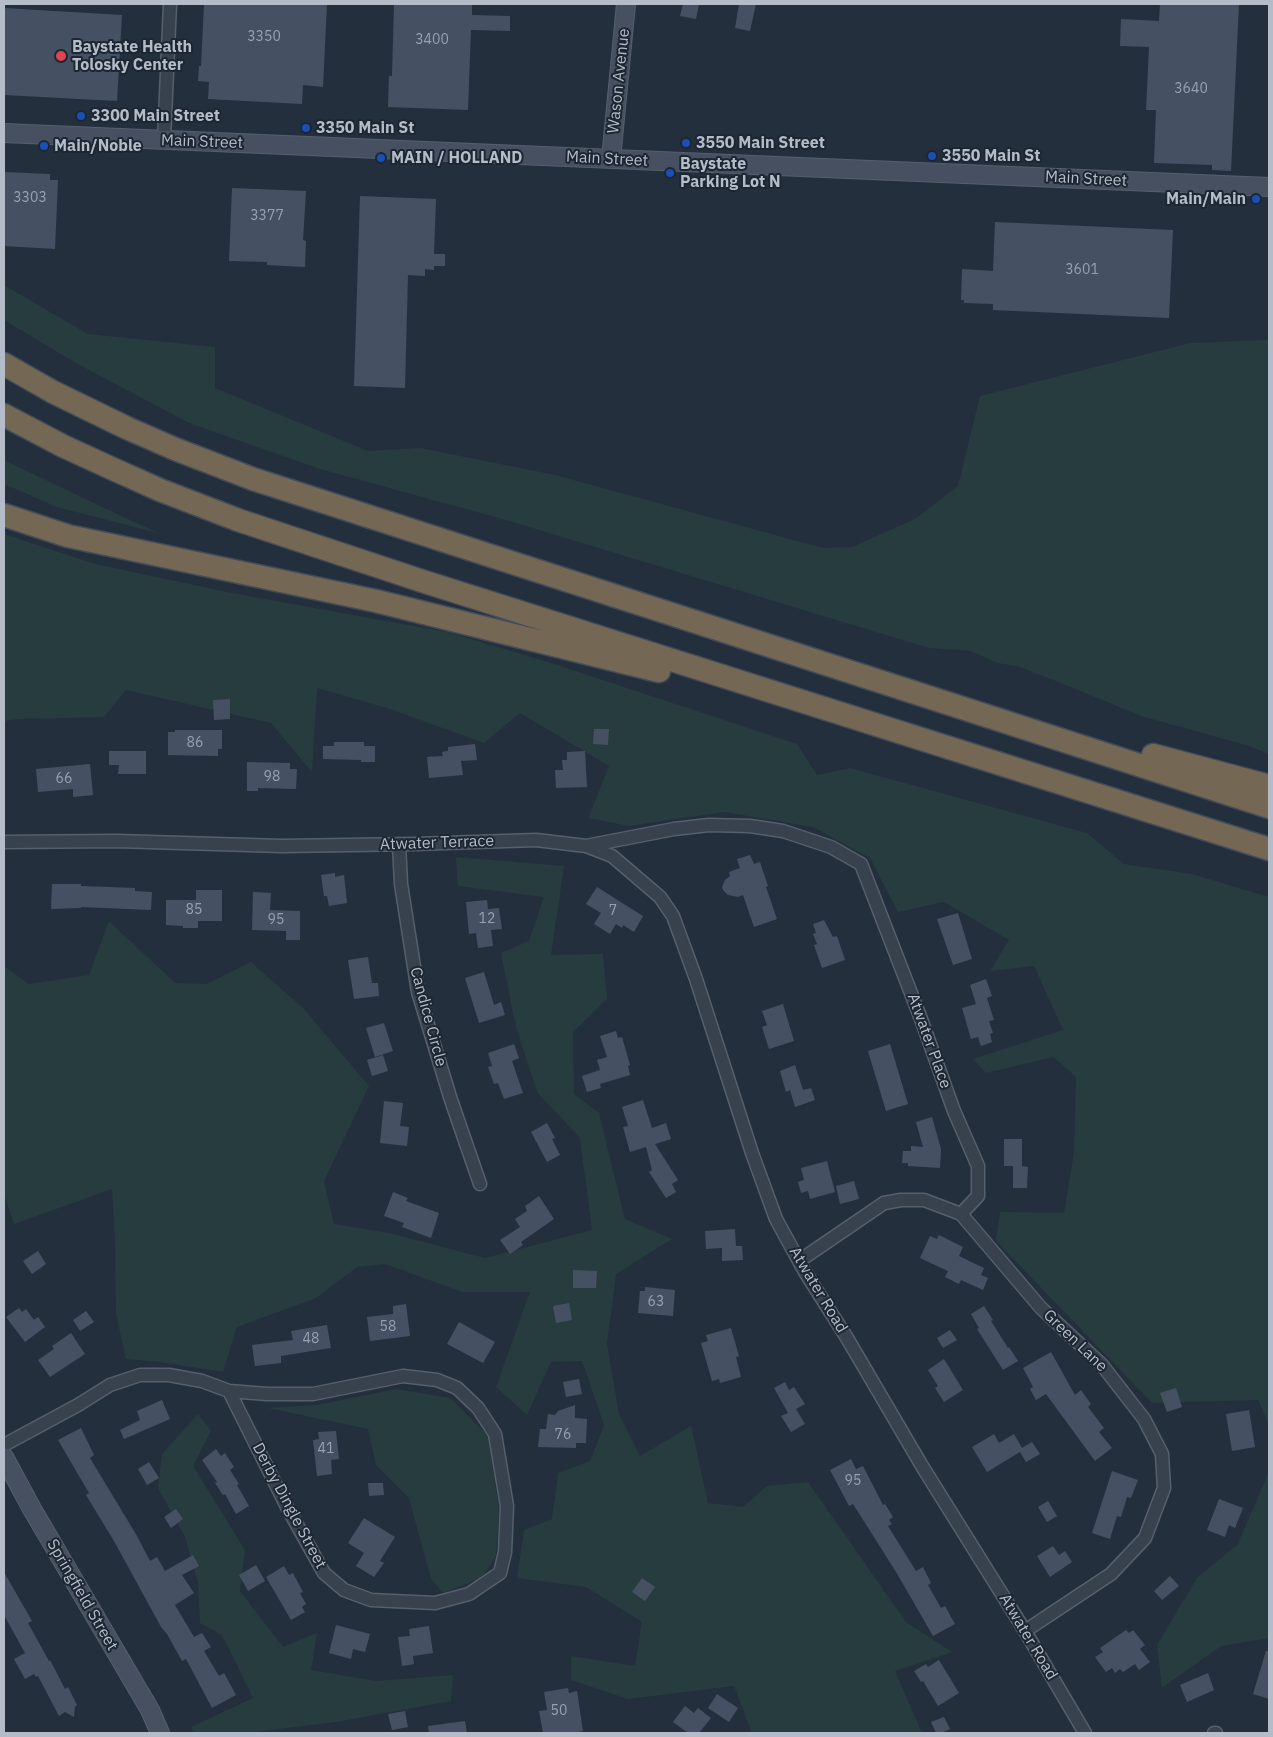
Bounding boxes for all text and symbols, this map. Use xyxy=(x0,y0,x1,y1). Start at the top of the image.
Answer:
street label: Wason Avenue xyxy=(604,27,634,135)
house number: 3350 xyxy=(247,29,281,45)
house number: 3400 xyxy=(415,32,449,48)
place label: Baystate Health Tolosky Center xyxy=(72,37,192,75)
marker: Baystate Health Tolosky Center xyxy=(54,49,68,63)
house number: 3640 xyxy=(1174,81,1208,97)
place label: 3300 Main Street xyxy=(91,106,220,126)
marker: 3300 Main Street xyxy=(75,110,87,122)
place label: 3350 Main St xyxy=(316,118,414,138)
marker: 3350 Main St xyxy=(300,122,312,134)
street label: Main Street xyxy=(161,131,243,153)
place label: 3550 Main Street xyxy=(696,133,825,153)
place label: Main/Noble xyxy=(54,136,142,156)
marker: 3550 Main Street xyxy=(680,137,692,149)
marker: Main/Noble xyxy=(38,140,50,152)
place label: 3550 Main St xyxy=(942,146,1040,166)
street label: Main Street xyxy=(565,147,649,171)
place label: MAIN / HOLLAND xyxy=(391,148,522,168)
marker: 3550 Main St xyxy=(926,150,938,162)
marker: MAIN / HOLLAND xyxy=(375,152,387,164)
place label: Baystate Parking Lot N xyxy=(680,154,781,192)
marker: Baystate Parking Lot N xyxy=(664,167,676,179)
street label: Main Street xyxy=(1044,167,1128,191)
place label: Main/Main xyxy=(1166,189,1246,209)
house number: 3303 xyxy=(13,190,47,206)
marker: Main/Main xyxy=(1250,193,1262,205)
house number: 3377 xyxy=(250,208,284,224)
house number: 3601 xyxy=(1065,262,1099,278)
house number: 86 xyxy=(187,735,203,751)
house number: 98 xyxy=(264,769,280,785)
house number: 66 xyxy=(56,771,72,787)
street label: Atwater Terrace xyxy=(380,831,494,855)
house number: 85 xyxy=(186,902,202,918)
house number: 7 xyxy=(609,903,617,919)
house number: 12 xyxy=(479,911,495,927)
house number: 95 xyxy=(268,912,284,928)
street label: Candice Circle xyxy=(405,965,451,1069)
street label: Atwater Place xyxy=(903,991,955,1091)
street label: Atwater Road xyxy=(785,1243,851,1337)
house number: 63 xyxy=(648,1294,664,1310)
street label: Green Lane xyxy=(1039,1306,1111,1376)
house number: 58 xyxy=(380,1319,396,1335)
house number: 48 xyxy=(303,1331,319,1347)
house number: 76 xyxy=(555,1427,571,1443)
street label: Derby Dingle Street xyxy=(248,1440,330,1572)
house number: 41 xyxy=(318,1441,334,1457)
house number: 95 xyxy=(845,1473,861,1489)
street label: Springfield Street xyxy=(42,1536,122,1654)
street label: Atwater Road xyxy=(995,1590,1061,1684)
house number: 50 xyxy=(551,1703,567,1719)

